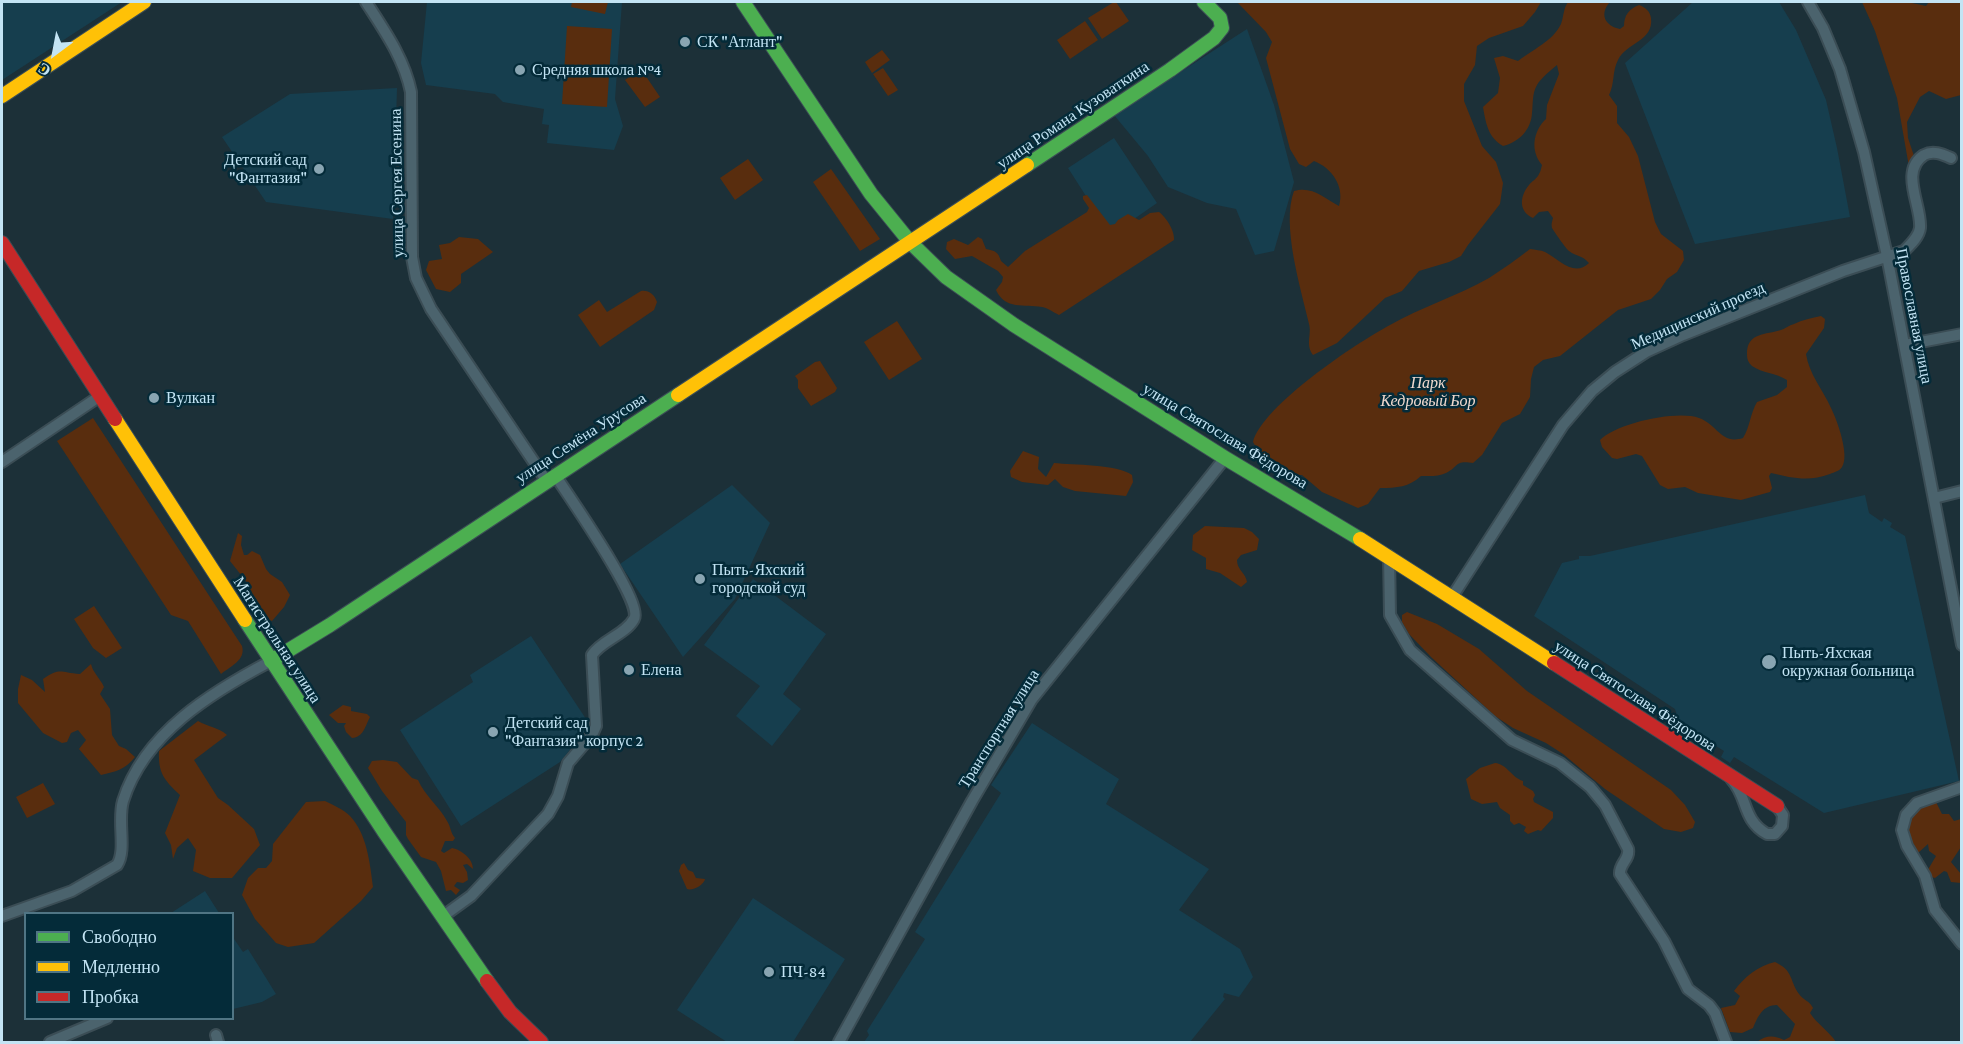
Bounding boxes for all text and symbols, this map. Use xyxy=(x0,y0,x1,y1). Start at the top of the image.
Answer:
north arrow xyxy=(24,24,84,84)
place label: СК "Атлант" xyxy=(697,32,782,52)
marker: СК "Атлант" xyxy=(678,35,692,49)
street label: улица Романа Кузоваткина xyxy=(993,57,1153,173)
text: С xyxy=(35,59,54,80)
place label: Средняя школа №4 xyxy=(532,60,661,80)
marker: Средняя школа №4 xyxy=(513,63,527,77)
street label: улица Сергея Есенина xyxy=(386,108,408,258)
place label: Детский сад "Фантазия" xyxy=(224,150,307,188)
marker: Детский сад "Фантазия" xyxy=(312,162,326,176)
street label: Православная улица xyxy=(1891,247,1937,385)
street label: Медицинский проезд xyxy=(1628,278,1768,354)
park label: Парк Кедровый Бор xyxy=(1380,373,1476,411)
street label: улица Святослава Фёдорова xyxy=(1139,379,1311,493)
place label: Вулкан xyxy=(166,388,215,408)
street label: улица Семёна Урусова xyxy=(512,389,650,487)
marker: Вулкан xyxy=(147,391,161,405)
place label: Пыть-Яхский городской суд xyxy=(712,560,805,598)
marker: Пыть-Яхский городской суд xyxy=(693,572,707,586)
street label: Магистральная улица xyxy=(229,573,325,707)
street label: улица Святослава Фёдорова xyxy=(1551,636,1719,756)
place label: Пыть-Яхская окружная больница xyxy=(1782,643,1914,681)
marker: Пыть-Яхская окружная больница xyxy=(1760,653,1778,671)
place label: Елена xyxy=(641,660,682,680)
marker: Елена xyxy=(622,663,636,677)
street label: Транспортная улица xyxy=(955,666,1043,792)
place label: Детский сад "Фантазия" корпус 2 xyxy=(505,713,643,751)
marker: Детский сад "Фантазия" корпус 2 xyxy=(486,725,500,739)
legend xyxy=(24,912,234,1020)
text: Свободно xyxy=(82,927,157,947)
text: Медленно xyxy=(82,957,160,977)
place label: ПЧ-84 xyxy=(781,962,826,982)
marker: ПЧ-84 xyxy=(762,965,776,979)
text: Пробка xyxy=(82,987,139,1007)

